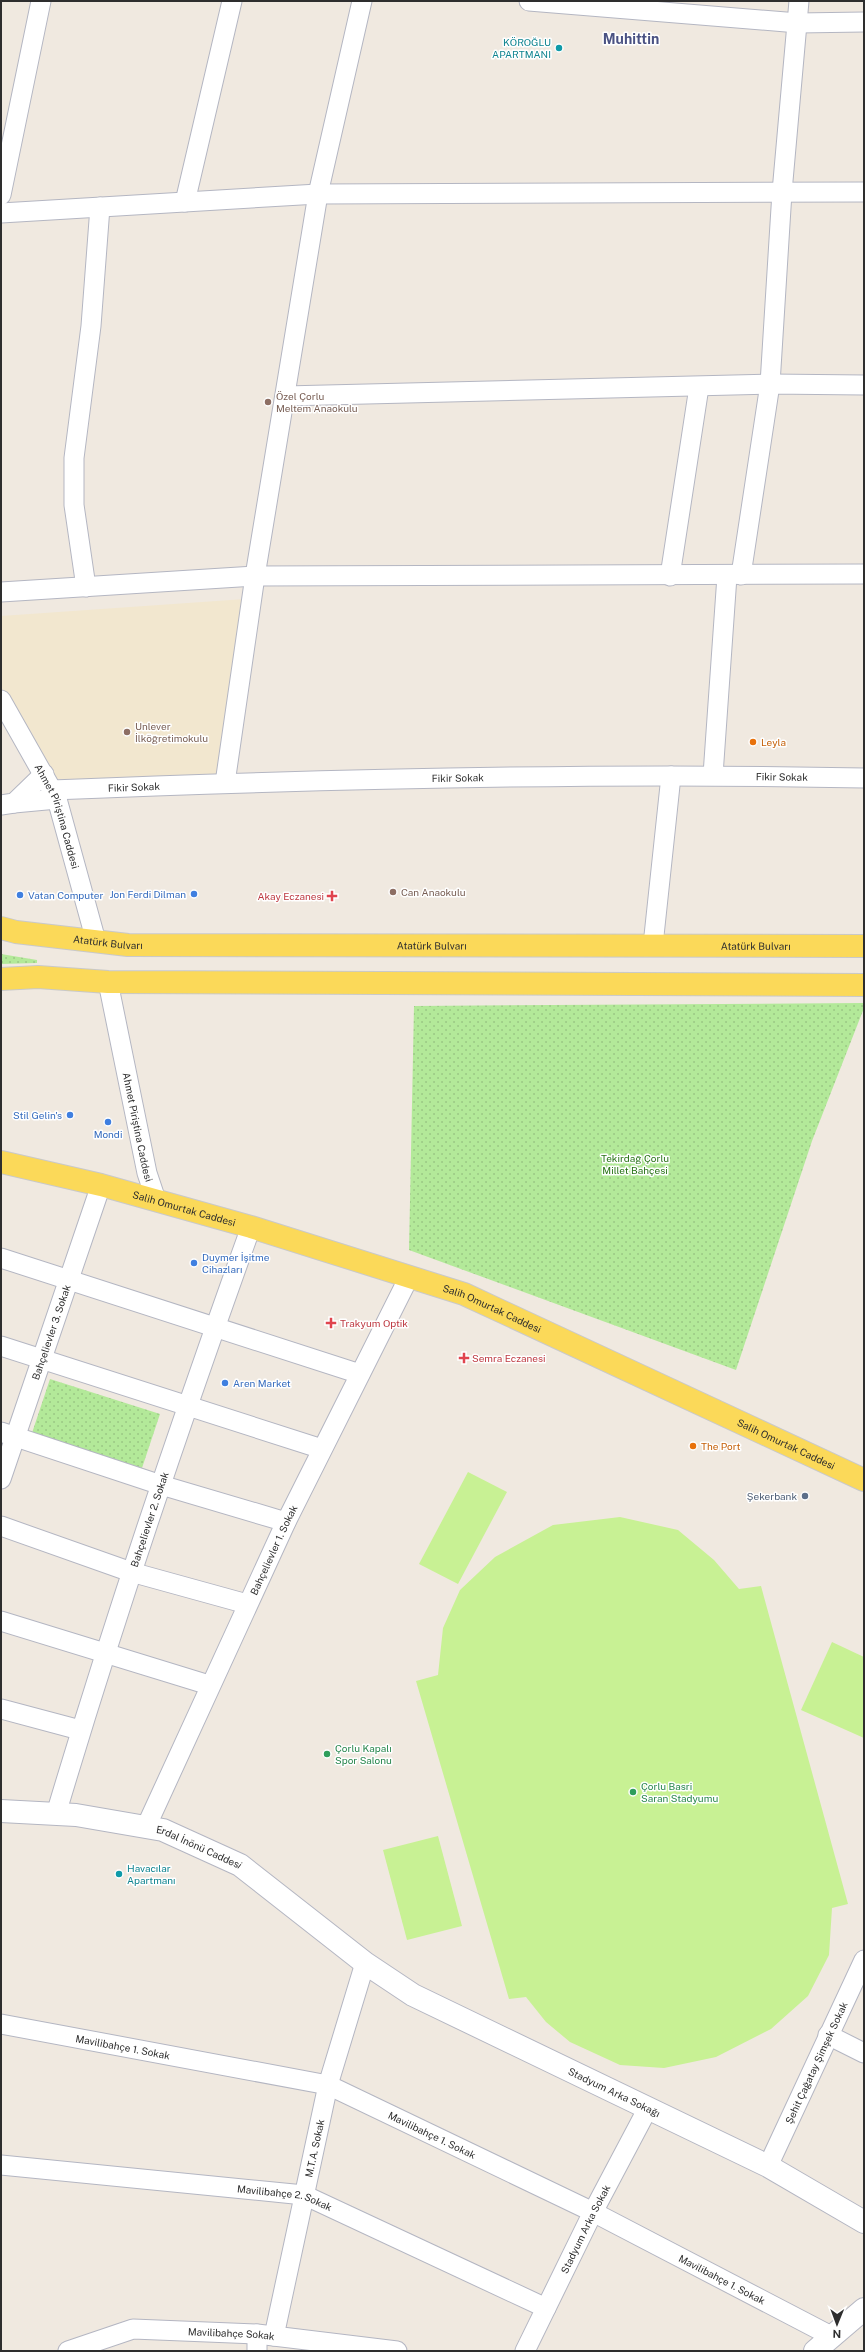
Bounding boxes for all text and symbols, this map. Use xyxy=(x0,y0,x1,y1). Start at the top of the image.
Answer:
district label: Muhittin xyxy=(603,31,659,47)
place label: KÖROĞLU APARTMANI xyxy=(492,36,551,60)
marker: KÖROĞLU APARTMANI xyxy=(554,43,564,53)
place label: Özel Çorlu Meltem Anaokulu xyxy=(276,390,358,414)
marker: Özel Çorlu Meltem Anaokulu xyxy=(263,397,273,407)
place label: Unlever İlköğretimokulu xyxy=(135,720,208,744)
marker: Unlever İlköğretimokulu xyxy=(122,727,132,737)
place label: Leyla xyxy=(761,736,786,748)
marker: Leyla xyxy=(748,737,758,747)
street label: Ahmet Piriştina Caddesi xyxy=(32,762,82,870)
street label: Fikir Sokak xyxy=(756,770,808,783)
street label: Fikir Sokak xyxy=(432,771,484,784)
street label: Fikir Sokak xyxy=(108,780,160,794)
place label: Can Anaokulu xyxy=(401,886,466,898)
marker: Can Anaokulu xyxy=(388,887,398,897)
place label: Jon Ferdi Dilman xyxy=(110,888,186,900)
place label: Vatan Computer xyxy=(28,889,104,901)
marker: Jon Ferdi Dilman xyxy=(189,889,199,899)
marker: Vatan Computer xyxy=(15,890,25,900)
place label: Akay Eczanesi xyxy=(258,890,324,902)
marker: Akay Eczanesi xyxy=(327,891,337,901)
street label: Atatürk Bulvarı xyxy=(73,933,143,951)
street label: Atatürk Bulvarı xyxy=(397,939,467,951)
street label: Atatürk Bulvarı xyxy=(721,940,791,952)
street label: Ahmet Piriştina Caddesi xyxy=(121,1071,155,1183)
place label: Stil Gelin's xyxy=(13,1109,62,1121)
marker: Stil Gelin's xyxy=(65,1110,75,1120)
marker: Mondi xyxy=(103,1117,113,1127)
place label: Mondi xyxy=(94,1128,122,1140)
park label: Tekirdağ Çorlu Millet Bahçesi xyxy=(601,1152,669,1176)
street label: Salih Omurtak Caddesi xyxy=(131,1188,237,1228)
place label: Duymer İşitme Cihazları xyxy=(202,1251,270,1275)
marker: Duymer İşitme Cihazları xyxy=(189,1258,199,1268)
street label: Salih Omurtak Caddesi xyxy=(441,1282,543,1335)
street label: Bahçelievler 3. Sokak xyxy=(29,1283,73,1382)
marker: Trakyum Optik xyxy=(325,1317,337,1329)
place label: Trakyum Optik xyxy=(340,1317,408,1329)
place label: Semra Eczanesi xyxy=(472,1352,546,1364)
marker: Semra Eczanesi xyxy=(459,1353,469,1363)
place label: Aren Market xyxy=(233,1377,291,1389)
marker: Aren Market xyxy=(220,1378,230,1388)
street label: Salih Omurtak Caddesi xyxy=(735,1416,837,1472)
place label: The Port xyxy=(701,1440,740,1452)
marker: The Port xyxy=(688,1441,698,1451)
street label: Bahçelievler 2. Sokak xyxy=(128,1470,171,1569)
place label: Şekerbank xyxy=(747,1490,797,1502)
marker: Şekerbank xyxy=(800,1491,810,1501)
street label: Bahçelievler 1. Sokak xyxy=(247,1503,300,1597)
place label: Çorlu Kapalı Spor Salonu xyxy=(335,1742,392,1766)
marker: Çorlu Kapalı Spor Salonu xyxy=(322,1749,332,1759)
place label: Çorlu Basri Saran Stadyumu xyxy=(641,1780,718,1804)
marker: Çorlu Basri Saran Stadyumu xyxy=(628,1787,638,1797)
street label: Erdal İnönü Caddesi xyxy=(155,1823,245,1871)
place label: Havacılar Apartmanı xyxy=(127,1862,176,1886)
marker: Havacılar Apartmanı xyxy=(114,1869,124,1879)
street label: Şehit Çağatay Şimşek Sokak xyxy=(783,1999,850,2126)
street label: Mavilibahçe 1. Sokak xyxy=(75,2032,171,2061)
street label: Stadyum Arka Sokağı xyxy=(566,2065,662,2119)
street label: Mavilibahçe 1. Sokak xyxy=(386,2109,478,2161)
street label: M.T.A. Sokak xyxy=(302,2118,327,2178)
street label: Mavilibahçe 2. Sokak xyxy=(236,2182,334,2213)
street label: Stadyum Arka Sokak xyxy=(558,2182,613,2275)
street label: Mavilibahçe 1. Sokak xyxy=(677,2252,768,2307)
north arrow xyxy=(817,2304,857,2344)
street label: Mavilibahçe Sokak xyxy=(188,2325,276,2342)
text: N xyxy=(832,2328,841,2340)

